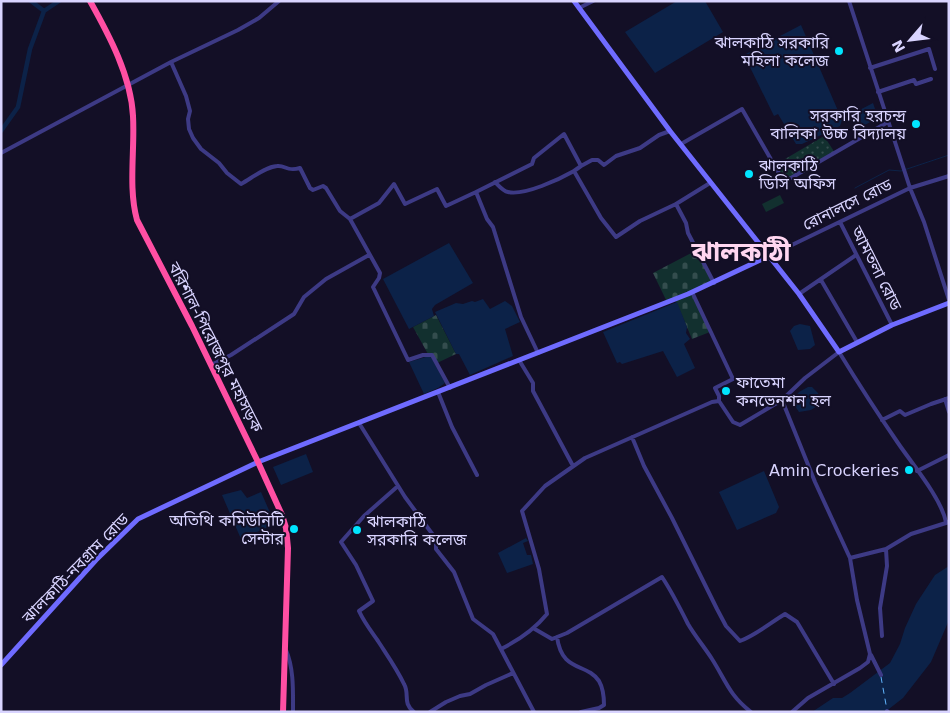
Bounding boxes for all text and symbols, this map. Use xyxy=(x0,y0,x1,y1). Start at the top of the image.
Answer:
north arrow xyxy=(885,15,935,65)
place label: ঝালকাঠি সরকারি মহিলা কলেজ xyxy=(714,33,829,70)
text: N xyxy=(889,37,908,55)
marker: ঝালকাঠি সরকারি মহিলা কলেজ xyxy=(833,45,845,57)
place label: সরকারি হরচন্দ্র বালিকা উচ্চ বিদ্যালয় xyxy=(769,106,907,143)
marker: সরকারি হরচন্দ্র বালিকা উচ্চ বিদ্যালয় xyxy=(910,118,922,130)
place label: ঝালকাঠি ডিসি অফিস xyxy=(758,156,837,193)
marker: ঝালকাঠি ডিসি অফিস xyxy=(743,168,755,180)
street label: রোনালসে রোড xyxy=(799,174,895,234)
street label: আমতলা রোড xyxy=(847,222,906,314)
district label: ঝালকাঠী xyxy=(690,236,791,267)
street label: বরিশাল-পিরোজপুর মহাসড়ক xyxy=(164,258,267,436)
place label: ফাতেমা কনভেনশন হল xyxy=(735,373,831,410)
marker: ফাতেমা কনভেনশন হল xyxy=(720,385,732,397)
place label: Amin Crockeries xyxy=(769,461,899,480)
marker: Amin Crockeries xyxy=(903,464,915,476)
street label: ঝালকাঠি-নবগ্রাম রোড xyxy=(17,509,133,628)
place label: অতিথি কমিউনিটি সেন্টার xyxy=(168,511,284,548)
place label: ঝালকাঠি সরকারি কলেজ xyxy=(366,512,467,549)
marker: অতিথি কমিউনিটি সেন্টার xyxy=(288,523,300,535)
marker: ঝালকাঠি সরকারি কলেজ xyxy=(351,524,363,536)

